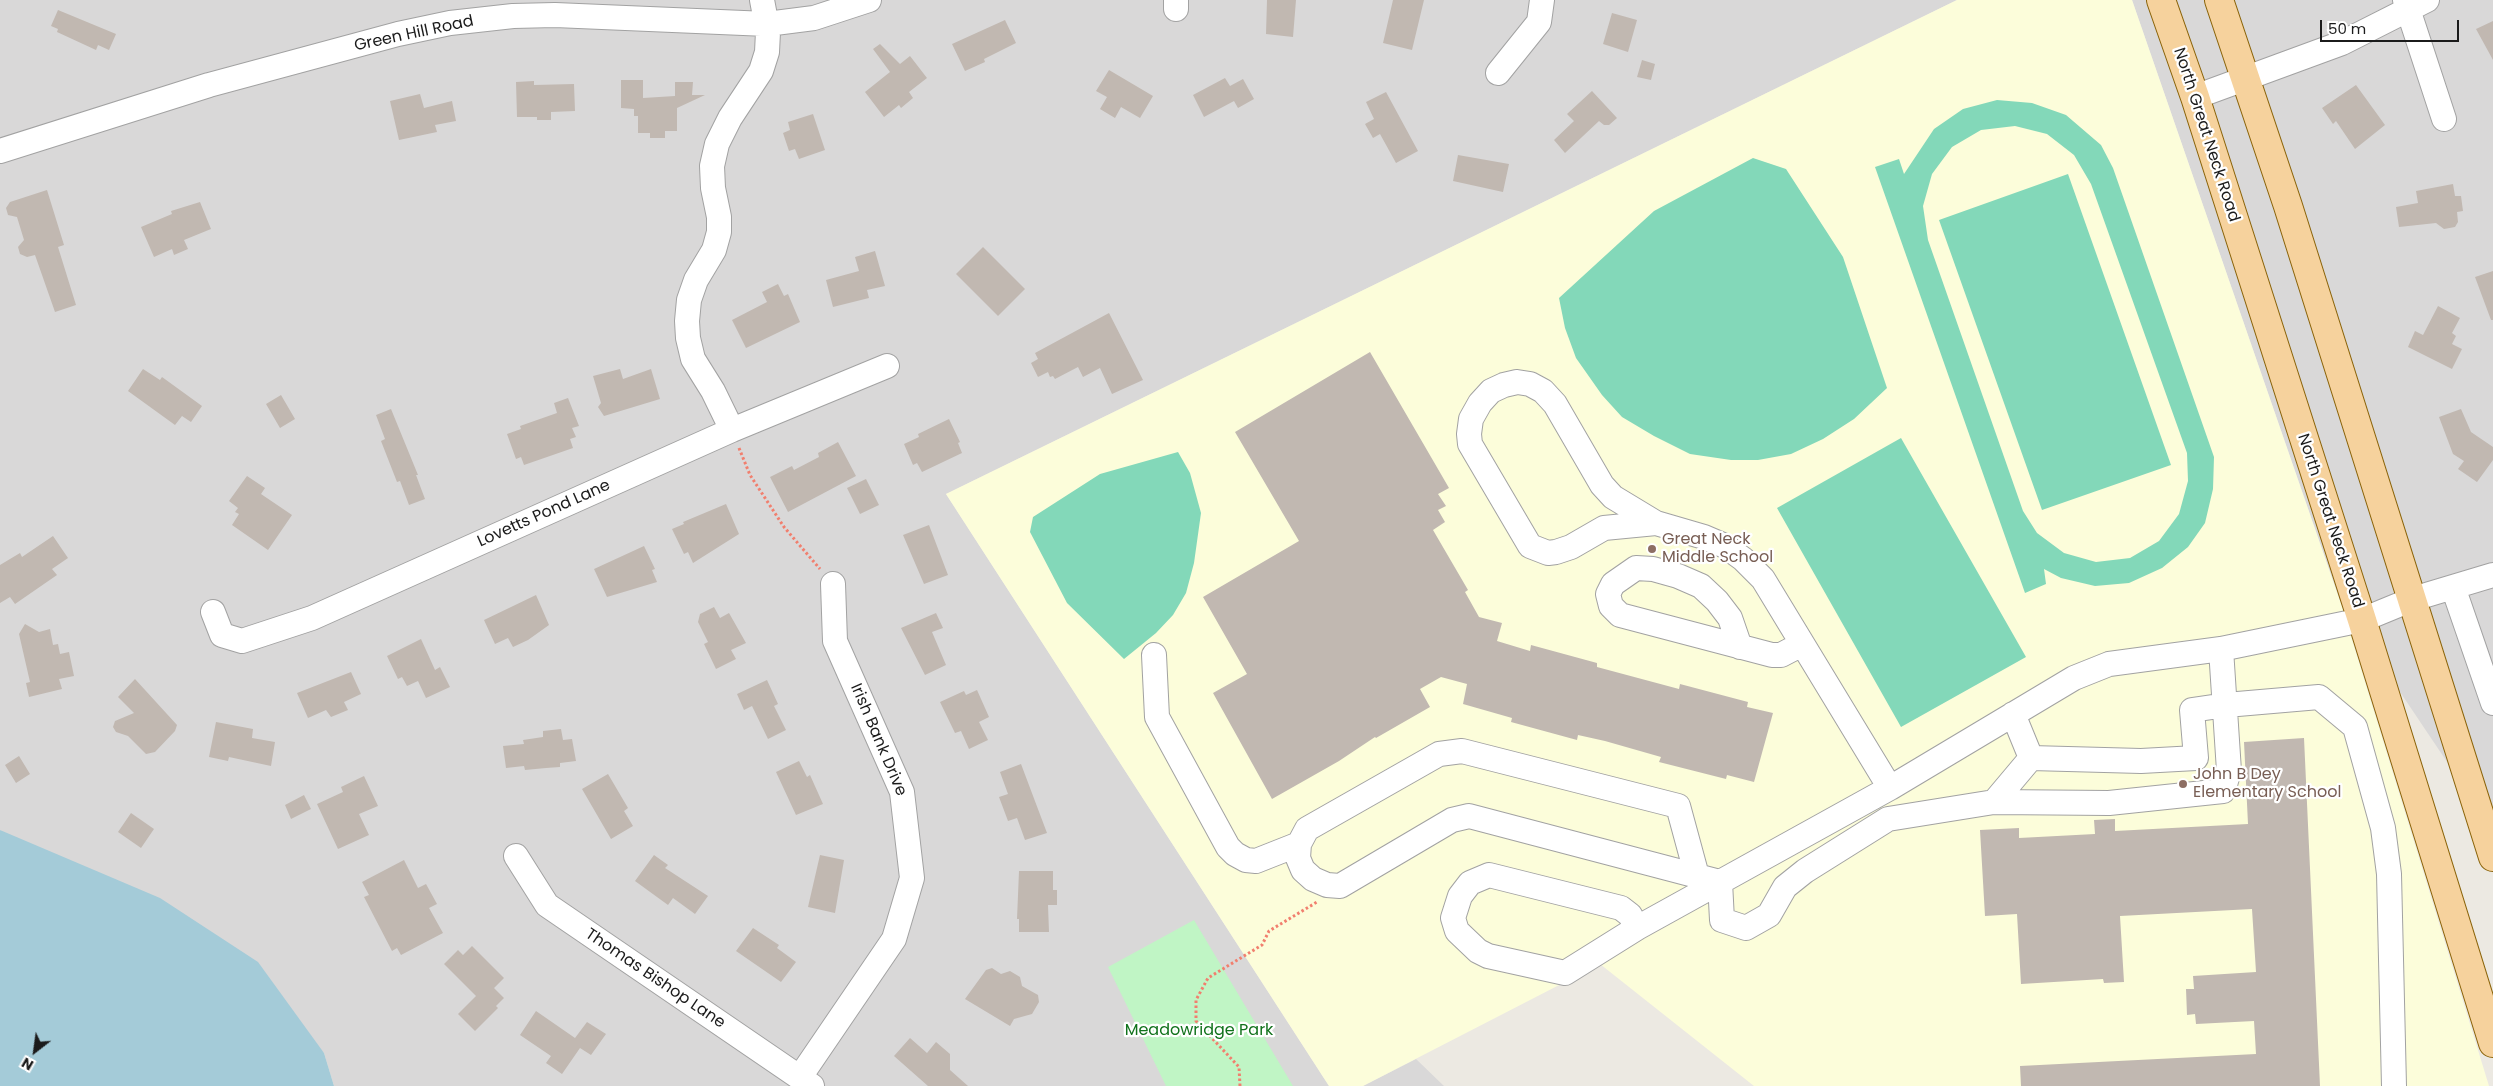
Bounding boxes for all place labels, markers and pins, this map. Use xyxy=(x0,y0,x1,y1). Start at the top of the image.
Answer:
place label: Great Neck Middle School xyxy=(1662,530,1773,568)
marker: Great Neck Middle School xyxy=(1646,543,1658,555)
place label: John B Dey Elementary School xyxy=(2193,765,2341,803)
marker: John B Dey Elementary School xyxy=(2177,778,2189,790)

